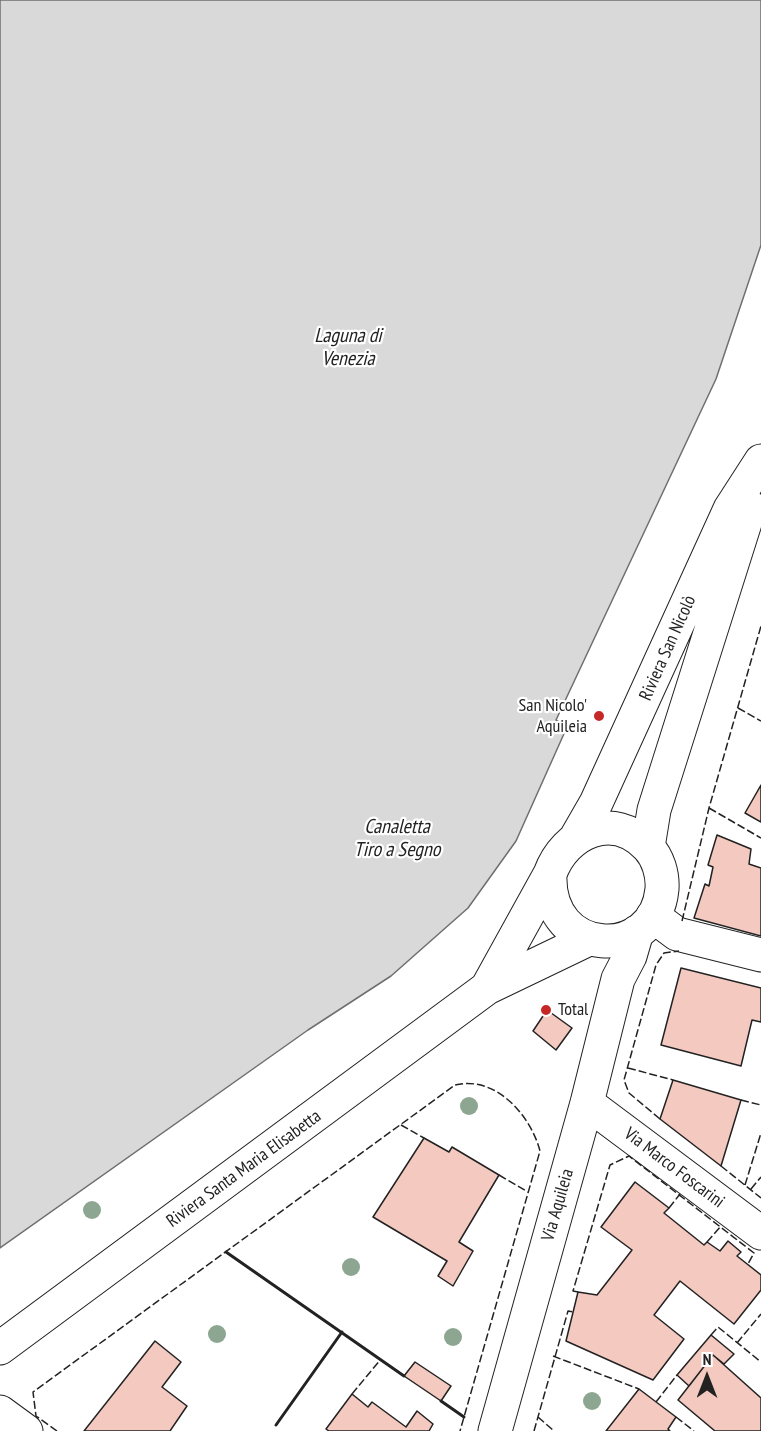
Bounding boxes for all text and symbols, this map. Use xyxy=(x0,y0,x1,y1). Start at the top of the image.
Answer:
water label: Laguna di Venezia xyxy=(314,324,382,371)
street label: Riviera San Nicolò xyxy=(635,592,701,704)
place label: San Nicolo' Aquileia xyxy=(519,695,587,738)
marker: San Nicolo' Aquileia xyxy=(592,709,606,723)
water label: Canaletta Tiro a Segno xyxy=(354,815,440,862)
place label: Total xyxy=(558,999,588,1021)
marker: Total xyxy=(539,1003,553,1017)
street label: Riviera Santa Maria Elisabetta xyxy=(163,1106,325,1232)
street label: Via Marco Foscarini xyxy=(620,1123,728,1213)
street label: Via Aquileia xyxy=(537,1167,579,1243)
north arrow xyxy=(677,1347,737,1407)
text: N xyxy=(703,1349,711,1369)

